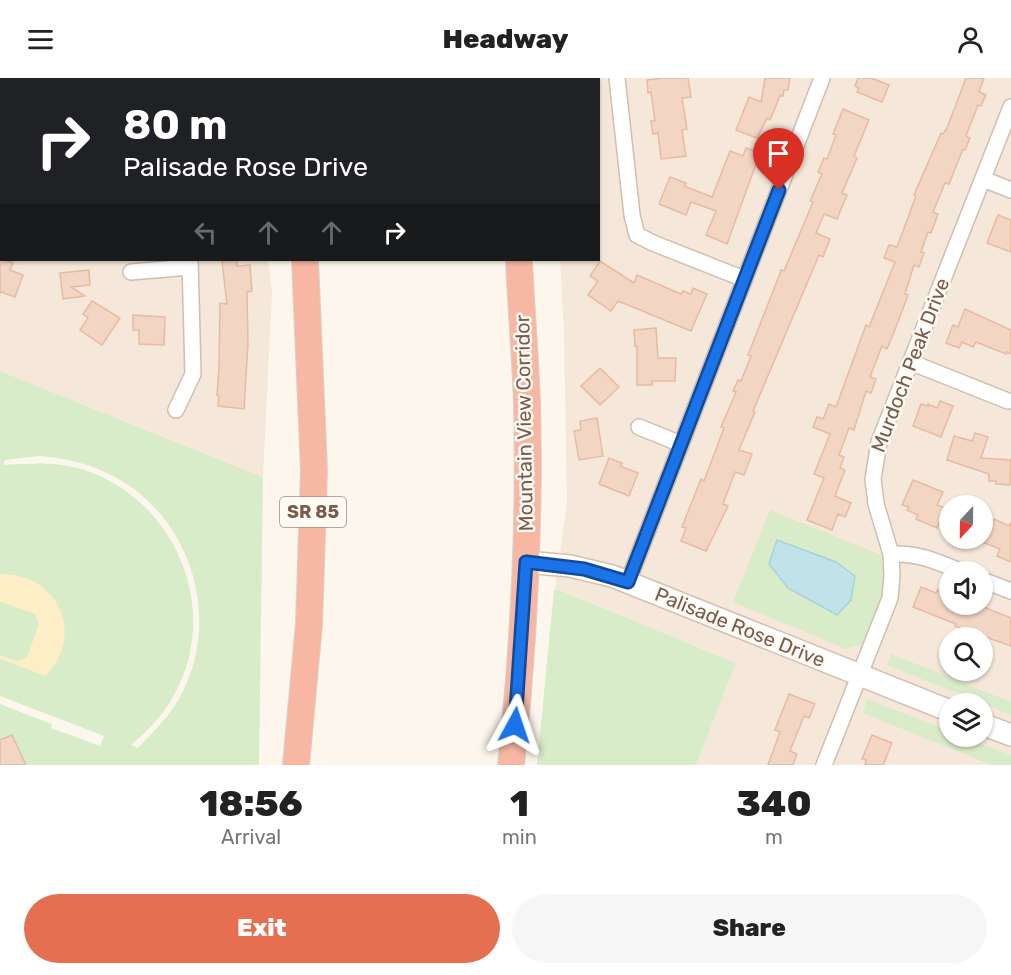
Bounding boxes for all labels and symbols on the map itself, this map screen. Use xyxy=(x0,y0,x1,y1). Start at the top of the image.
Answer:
pin xyxy=(753,128,804,190)
street label: Murdoch Peak Drive xyxy=(866,274,954,456)
street label: Mountain View Corridor xyxy=(510,314,538,532)
north arrow xyxy=(939,495,993,549)
road number: SR 85 xyxy=(280,497,346,527)
street label: Palisade Rose Drive xyxy=(651,582,829,672)
position arrow xyxy=(483,693,547,757)

